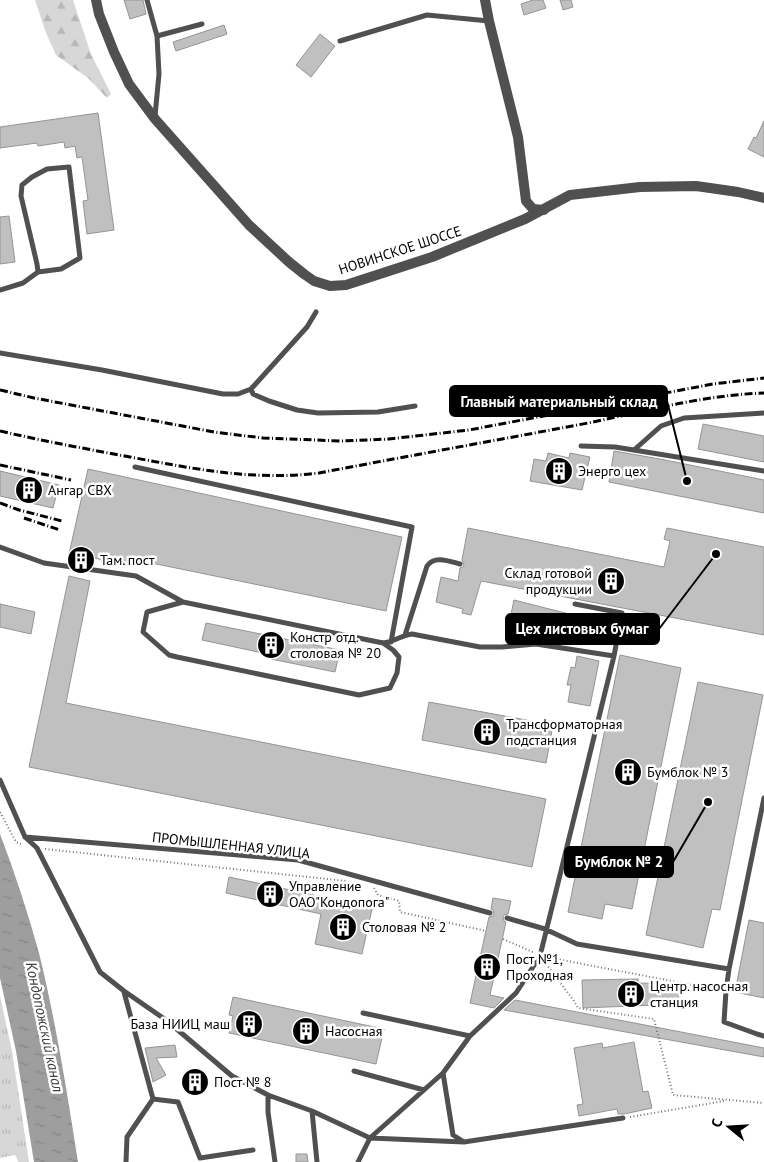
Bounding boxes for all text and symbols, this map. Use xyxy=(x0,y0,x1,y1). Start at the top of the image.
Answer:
street label: НОВИНСКОЕ ШОССЕ xyxy=(336,222,464,278)
callout: Главный материальный склад xyxy=(450,386,667,416)
text: Главный материальный склад xyxy=(461,392,658,411)
building icon: Энерго цех xyxy=(544,456,574,486)
place label: Энерго цех xyxy=(578,462,646,480)
building icon: Ангар СВХ xyxy=(14,475,44,505)
place label: Ангар СВХ xyxy=(48,481,112,499)
building icon: Там. пост xyxy=(66,545,96,575)
place label: Там. пост xyxy=(100,551,155,569)
place label: Склад готовой продукции xyxy=(504,564,592,598)
building icon: Склад готовой продукции xyxy=(596,566,626,596)
callout: Цех листовых бумаг xyxy=(506,614,659,644)
text: Цех листовых бумаг xyxy=(515,619,649,638)
place label: Констр отд. столовая № 20 xyxy=(290,628,381,662)
building icon: Констр отд. столовая № 20 xyxy=(256,630,286,660)
place label: Трансформаторная подстанция xyxy=(506,715,622,749)
building icon: Трансформаторная подстанция xyxy=(472,717,502,747)
building icon: Бумблок № 3 xyxy=(613,757,643,787)
place label: Бумблок № 3 xyxy=(647,763,728,781)
street label: ПРОМЫШЛЕННАЯ УЛИЦА xyxy=(151,828,312,862)
callout: Бумблок № 2 xyxy=(565,847,673,877)
text: Бумблок № 2 xyxy=(575,852,663,871)
place label: Управление ОАО"Кондопога" xyxy=(289,877,389,911)
building icon: Управление ОАО"Кондопога" xyxy=(255,879,285,909)
building icon: Столовая № 2 xyxy=(328,912,358,942)
place label: Столовая № 2 xyxy=(362,918,446,936)
place label: Пост №1, Проходная xyxy=(506,950,573,984)
building icon: Пост №1, Проходная xyxy=(472,952,502,982)
water label: Кондопожский канал xyxy=(22,960,68,1094)
place label: Центр. насосная станция xyxy=(650,977,748,1011)
building icon: Центр. насосная станция xyxy=(616,979,646,1009)
building icon: База НИИЦ маш xyxy=(234,1009,264,1039)
place label: База НИИЦ маш xyxy=(130,1015,230,1033)
building icon: Насосная xyxy=(291,1016,321,1046)
place label: Насосная xyxy=(325,1022,382,1040)
building icon: Пост № 8 xyxy=(180,1067,210,1097)
place label: Пост № 8 xyxy=(214,1073,271,1091)
north arrow xyxy=(704,1102,754,1152)
text: С xyxy=(707,1116,726,1129)

